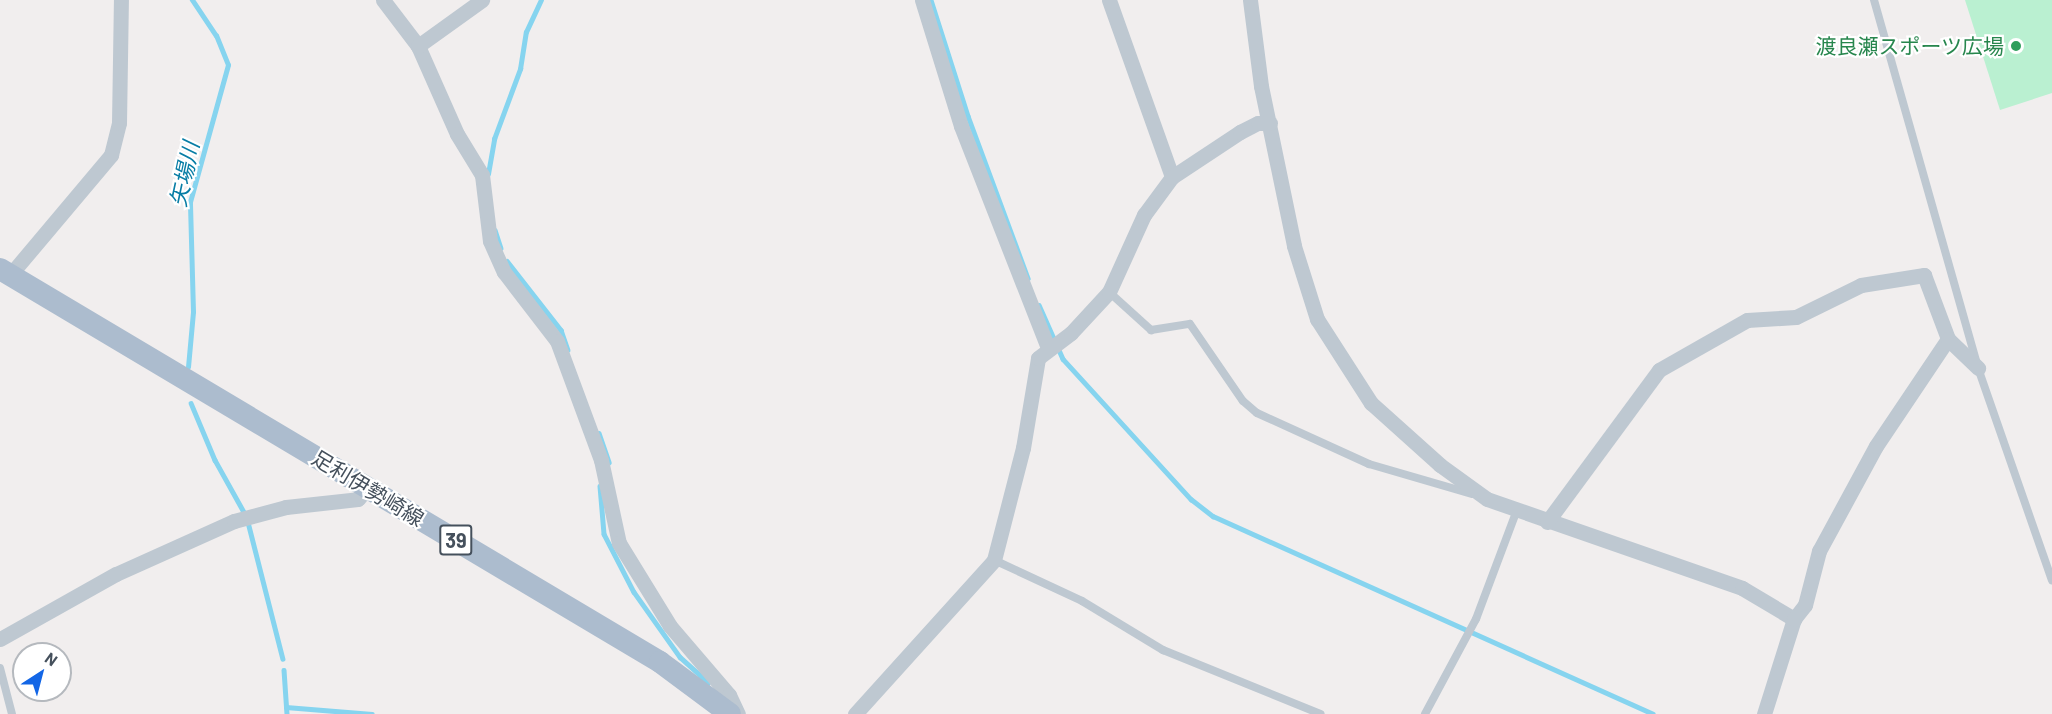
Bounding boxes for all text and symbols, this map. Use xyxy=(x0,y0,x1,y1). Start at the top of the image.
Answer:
place label: 渡良瀬スポーツ広場 xyxy=(1815,33,2004,59)
marker: 渡良瀬スポーツ広場 xyxy=(2009,39,2023,53)
water label: 矢場川 xyxy=(164,139,204,209)
street label: 足利伊勢崎線 xyxy=(308,445,428,531)
road number: 39 xyxy=(438,523,474,557)
north arrow xyxy=(12,642,72,702)
text: N xyxy=(42,648,62,669)

